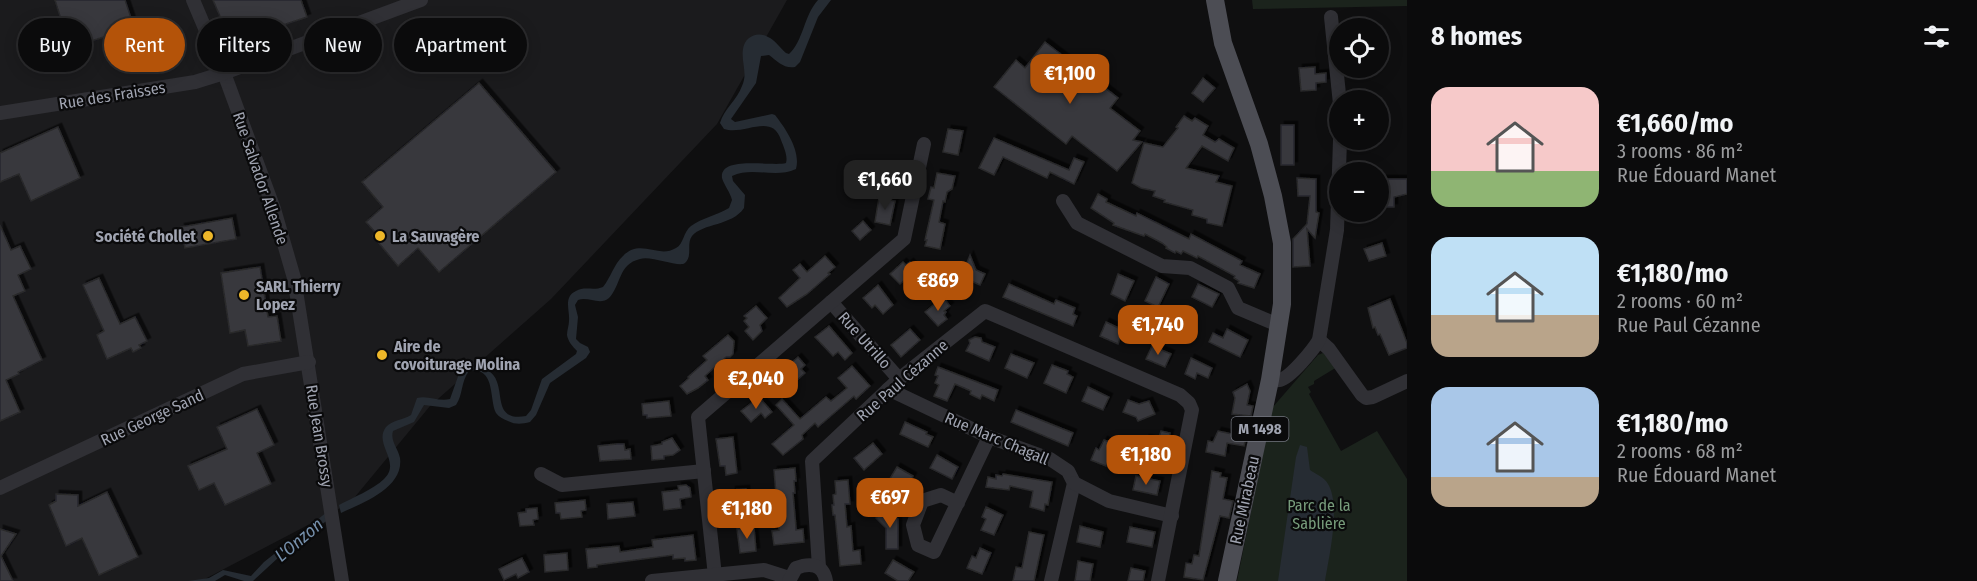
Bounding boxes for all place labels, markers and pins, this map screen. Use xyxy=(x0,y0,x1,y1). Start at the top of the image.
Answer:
pin: €1,100 xyxy=(1021,54,1119,105)
pin: €1,660 xyxy=(836,160,934,211)
place label: Société Chollet xyxy=(96,227,196,246)
place label: La Sauvagère xyxy=(392,227,479,246)
marker: Société Chollet xyxy=(201,229,215,243)
marker: La Sauvagère xyxy=(373,229,387,243)
pin: €869 xyxy=(902,261,974,312)
place label: SARL Thierry Lopez xyxy=(256,277,341,314)
marker: SARL Thierry Lopez xyxy=(237,288,251,302)
pin: €1,740 xyxy=(1109,305,1207,356)
place label: Aire de covoiturage Molina xyxy=(393,337,520,374)
marker: Aire de covoiturage Molina xyxy=(375,348,389,362)
pin: €2,040 xyxy=(707,359,805,410)
pin: €1,180 xyxy=(1097,435,1195,486)
pin: €697 xyxy=(854,478,926,529)
pin: €1,180 xyxy=(698,489,796,540)

